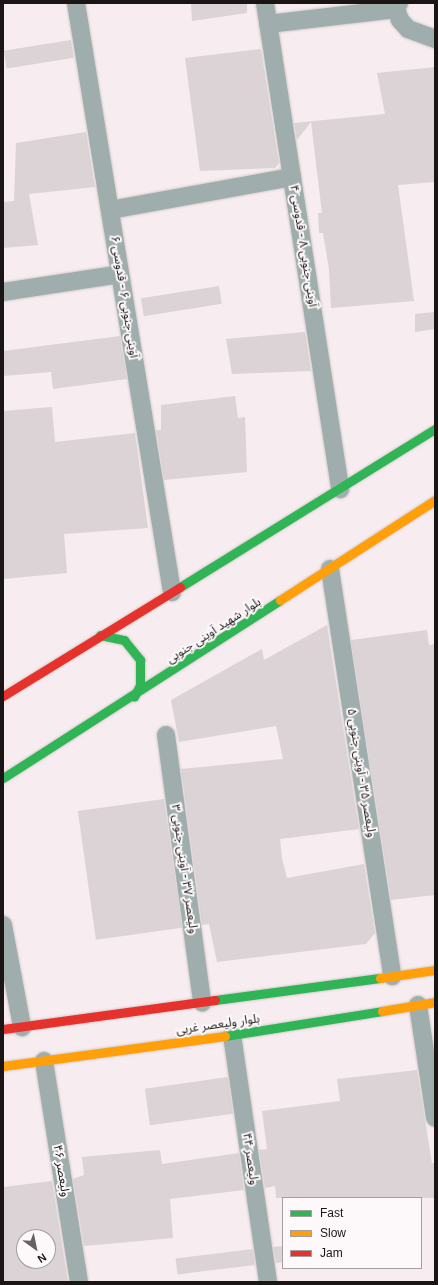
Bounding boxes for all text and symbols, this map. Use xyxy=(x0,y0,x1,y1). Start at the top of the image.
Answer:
street label: آوینی جنوبی ۸ - قدوسی ۴ xyxy=(286,184,320,308)
street label: آوینی جنوبی ۶ - قدوسی ۶ xyxy=(107,235,141,359)
street label: بلوار شهید آوینی جنوبی xyxy=(164,595,264,667)
street label: ولیعصر ۳۵ - آوینی جنوبی ۵ xyxy=(344,708,378,838)
street label: ولیعصر ۳۷ - آوینی جنوبی ۳ xyxy=(168,804,200,934)
street label: بلوار ولیعصر غربی xyxy=(175,1012,261,1038)
street label: ولیعصر ۴۴ xyxy=(239,1132,261,1186)
street label: ولیعصر ۴۶ xyxy=(50,1144,72,1198)
legend xyxy=(282,1197,422,1269)
text: Fast xyxy=(320,1206,343,1220)
text: Slow xyxy=(320,1226,346,1240)
north arrow xyxy=(16,1229,56,1269)
text: Jam xyxy=(320,1246,343,1260)
text: N xyxy=(35,1251,49,1265)

